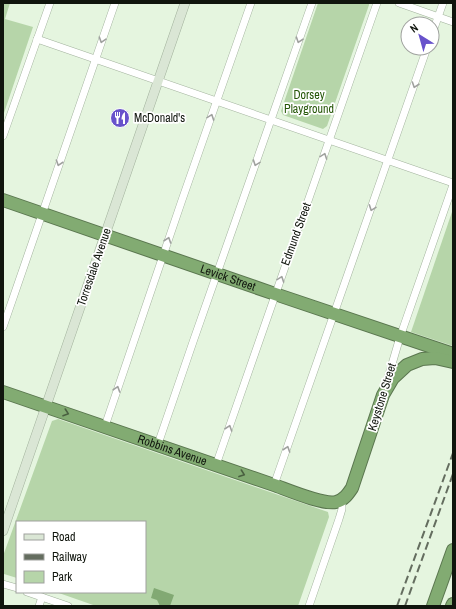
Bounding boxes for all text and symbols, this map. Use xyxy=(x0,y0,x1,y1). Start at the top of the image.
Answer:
north arrow xyxy=(400,16,440,56)
text: N xyxy=(407,20,421,36)
one-way arrow xyxy=(99,36,107,43)
one-way arrow xyxy=(295,36,304,43)
one-way arrow xyxy=(411,81,419,88)
park label: Dorsey Playground xyxy=(284,87,334,117)
restaurant icon: McDonald's xyxy=(109,107,131,129)
place label: McDonald's xyxy=(134,110,185,126)
one-way arrow xyxy=(207,114,215,121)
one-way arrow xyxy=(319,153,328,160)
one-way arrow xyxy=(56,159,64,166)
one-way arrow xyxy=(253,159,261,166)
street label: Edmund Street xyxy=(277,200,315,268)
one-way arrow xyxy=(368,204,376,211)
street label: Torresdale Avenue xyxy=(73,226,115,308)
one-way arrow xyxy=(163,236,172,243)
street label: Levick Street xyxy=(198,261,258,295)
one-way arrow xyxy=(276,275,284,282)
street label: Keystone Street xyxy=(364,361,400,433)
one-way arrow xyxy=(112,386,121,393)
one-way arrow xyxy=(63,409,70,417)
one-way arrow xyxy=(224,425,233,432)
street label: Robbins Avenue xyxy=(136,431,209,469)
one-way arrow xyxy=(283,445,291,452)
one-way arrow xyxy=(239,470,246,478)
legend xyxy=(16,521,146,593)
text: Road xyxy=(52,529,76,545)
text: Railway xyxy=(52,549,87,565)
text: Park xyxy=(52,569,72,585)

